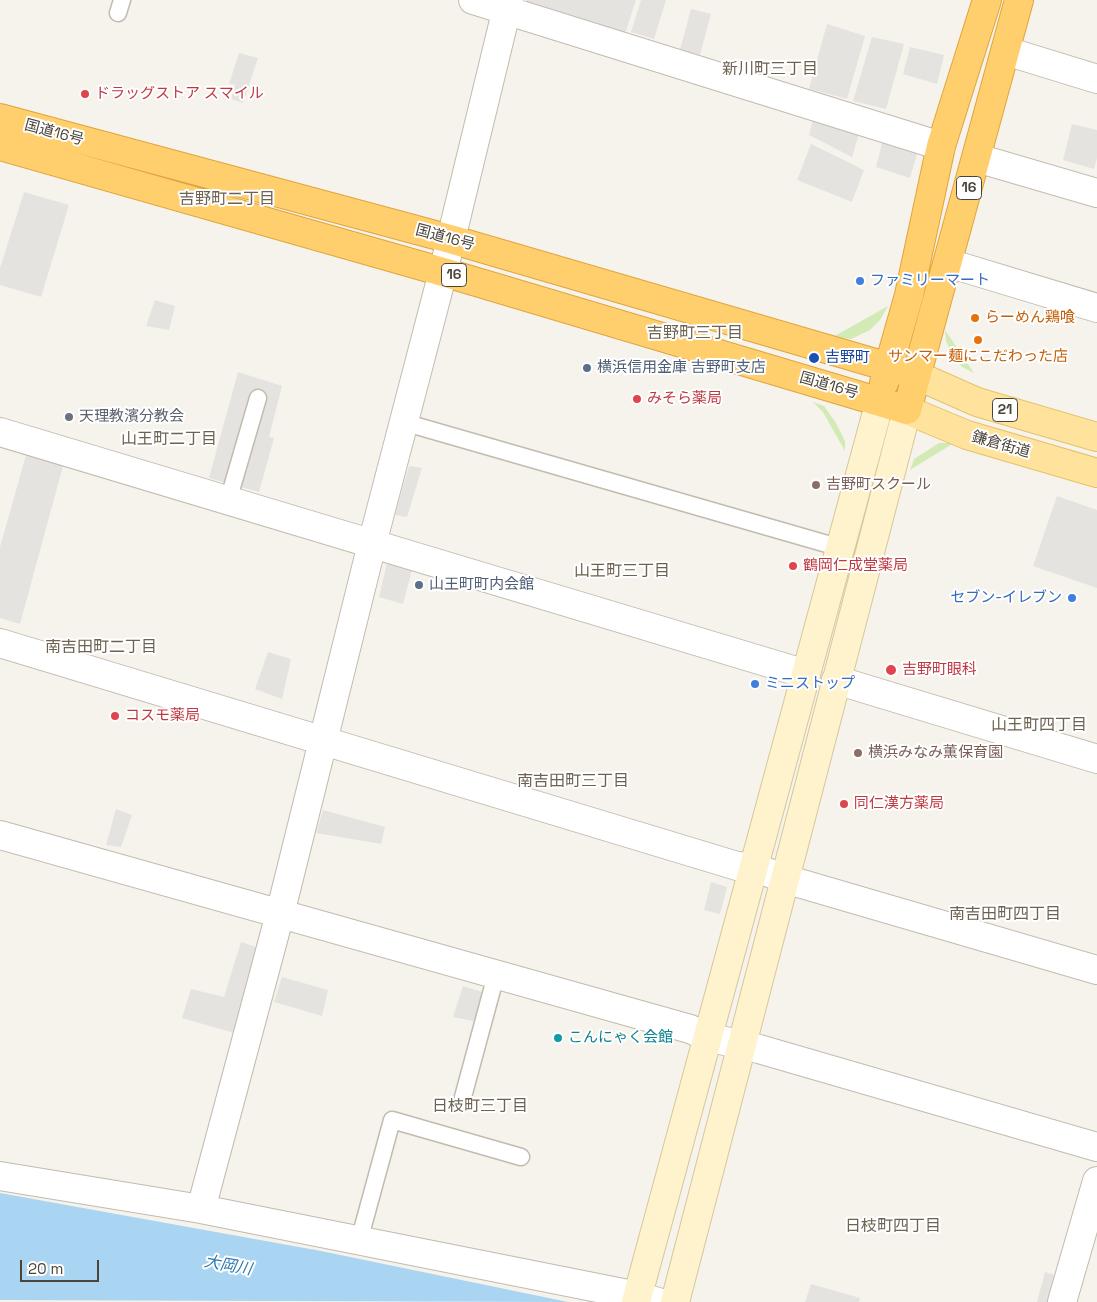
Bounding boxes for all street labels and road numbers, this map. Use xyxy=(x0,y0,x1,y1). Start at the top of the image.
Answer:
street label: 国道16号 xyxy=(22,116,86,150)
road number: 16 xyxy=(956,177,982,200)
street label: 国道16号 xyxy=(413,221,477,255)
road number: 16 xyxy=(442,264,466,286)
street label: 国道16号 xyxy=(797,369,861,403)
road number: 21 xyxy=(992,398,1018,422)
street label: 鎌倉街道 xyxy=(970,428,1032,462)

